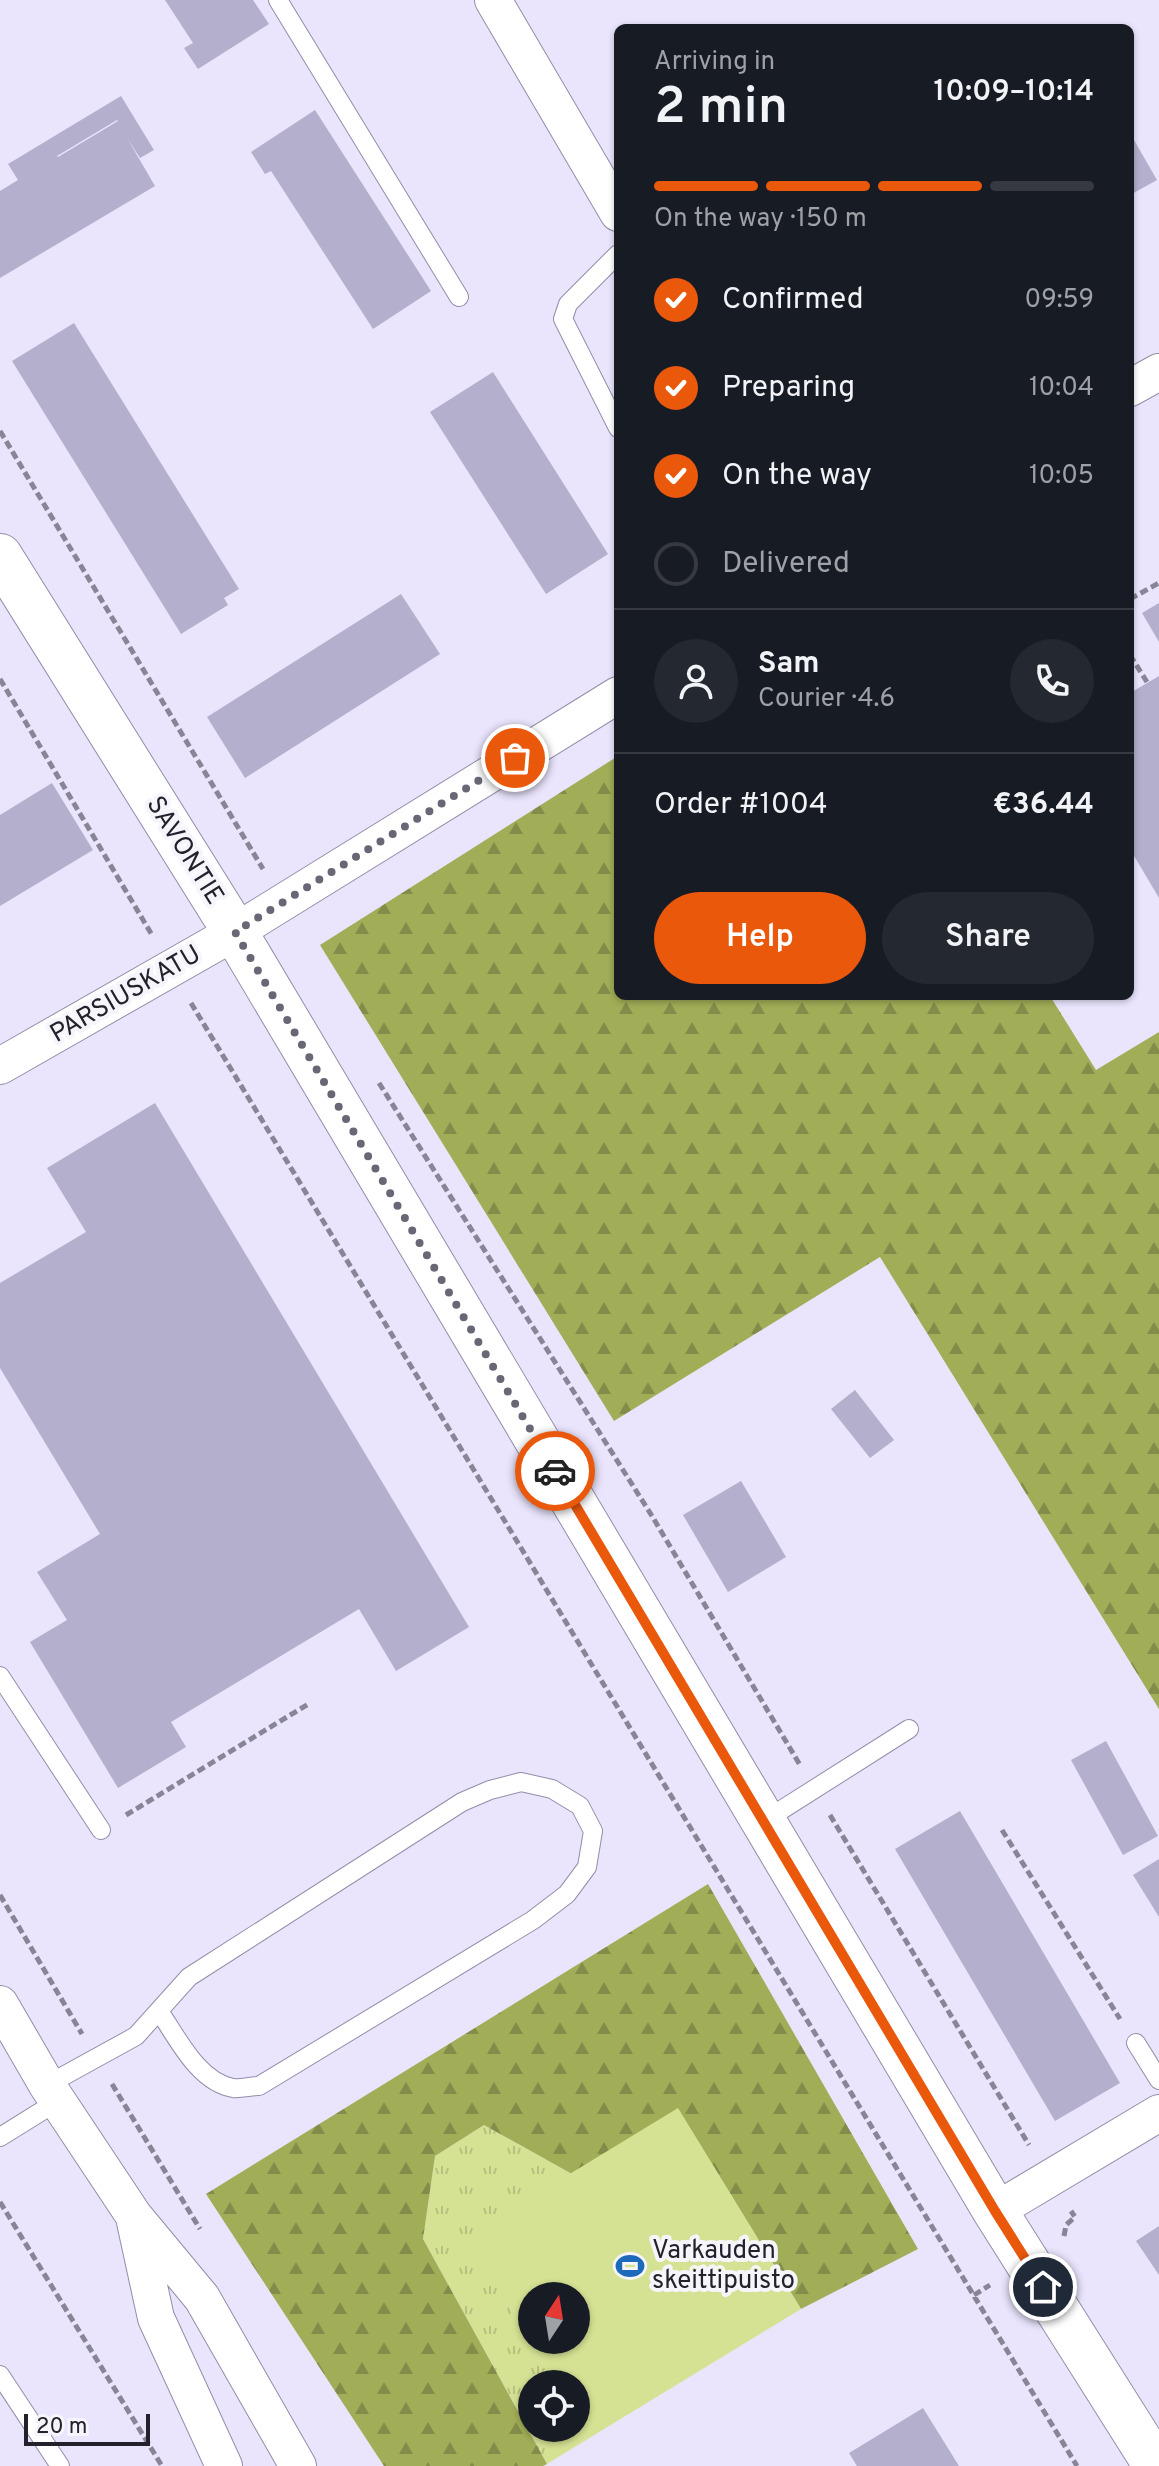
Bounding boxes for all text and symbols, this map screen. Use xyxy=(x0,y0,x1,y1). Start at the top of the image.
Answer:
text: Arriving in xyxy=(654,46,775,79)
text: 10:09–10:14 xyxy=(934,74,1094,111)
text: 2 min xyxy=(654,76,788,142)
text: On the way · 150 m xyxy=(654,203,867,236)
icon: check xyxy=(654,278,698,322)
text: Confirmed xyxy=(722,282,864,319)
text: 09:59 xyxy=(1025,284,1094,317)
icon: check xyxy=(654,366,698,410)
text: Preparing xyxy=(722,370,855,407)
text: 10:04 xyxy=(1029,372,1094,405)
icon: check xyxy=(654,454,698,498)
text: On the way xyxy=(722,458,872,495)
text: 10:05 xyxy=(1029,460,1094,493)
text: Delivered xyxy=(722,546,850,583)
button: person xyxy=(654,639,738,723)
button: phone xyxy=(1010,639,1094,723)
text: Sam xyxy=(758,646,820,683)
text: Courier · 4.6 xyxy=(758,683,895,716)
pin xyxy=(481,724,549,792)
icon: bag xyxy=(493,736,537,780)
text: Order #1004 xyxy=(654,787,828,824)
text: €36.44 xyxy=(993,787,1094,824)
street label: SAVONTIE xyxy=(138,791,230,911)
button: Help xyxy=(654,892,866,984)
button: Share xyxy=(882,892,1094,984)
street label: PARSIUSKATU xyxy=(45,938,207,1052)
courier xyxy=(515,1431,595,1511)
icon: car xyxy=(533,1449,577,1493)
place label: Varkauden skeittipuisto xyxy=(652,2235,795,2298)
sports icon: Varkauden skeittipuisto xyxy=(615,2251,645,2281)
pin xyxy=(1009,2253,1077,2321)
icon: home xyxy=(1021,2265,1065,2309)
north arrow xyxy=(518,2282,590,2354)
map controls xyxy=(518,2282,590,2442)
button: locate xyxy=(518,2370,590,2442)
scale bar xyxy=(24,2410,150,2446)
text: 20 m xyxy=(36,2414,87,2441)

